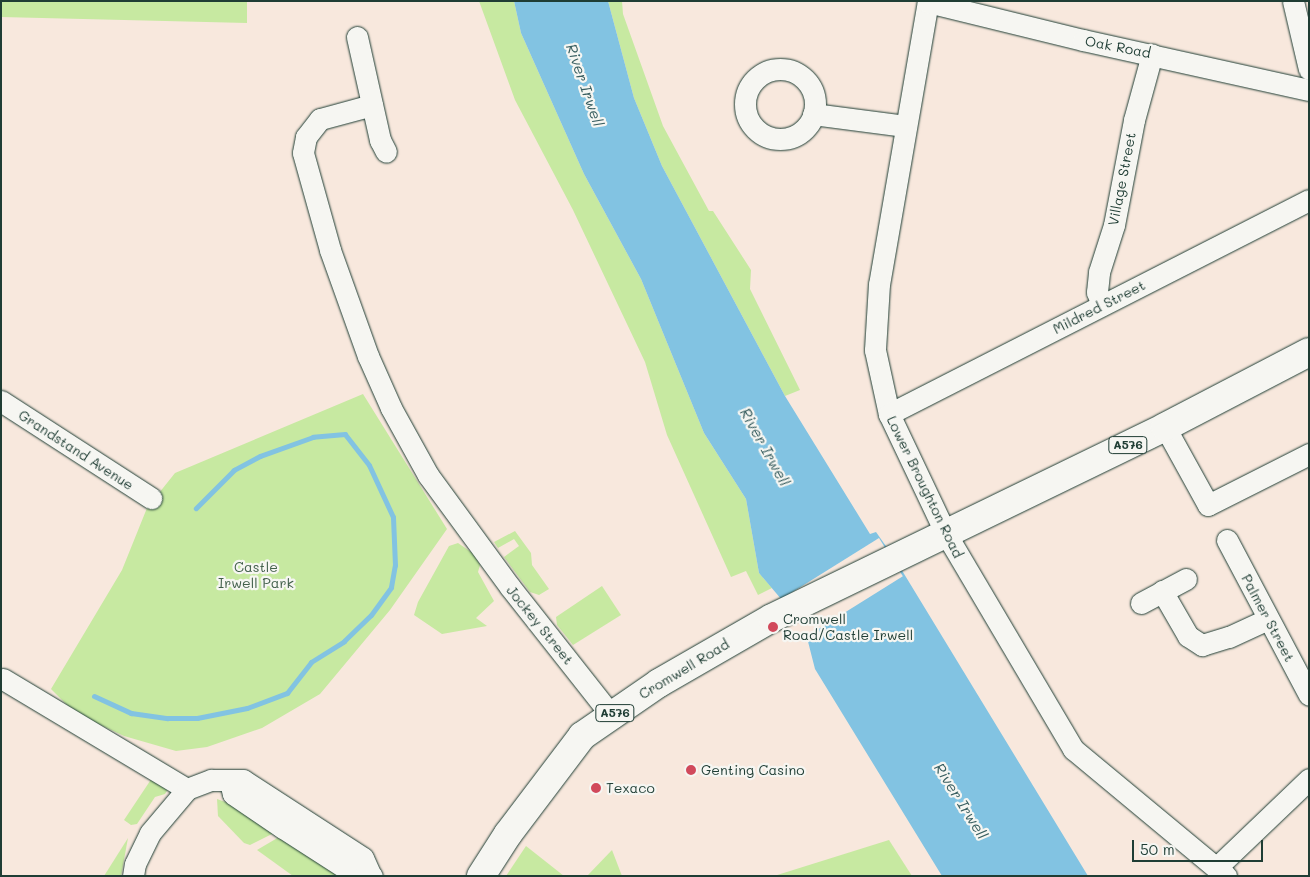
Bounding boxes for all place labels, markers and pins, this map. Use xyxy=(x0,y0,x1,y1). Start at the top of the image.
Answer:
place label: Cromwell Road/Castle Irwell xyxy=(783,611,913,644)
marker: Cromwell Road/Castle Irwell xyxy=(767,621,779,633)
place label: Genting Casino xyxy=(701,762,804,778)
marker: Genting Casino xyxy=(685,764,697,776)
place label: Texaco xyxy=(606,780,655,796)
marker: Texaco xyxy=(590,782,602,794)

